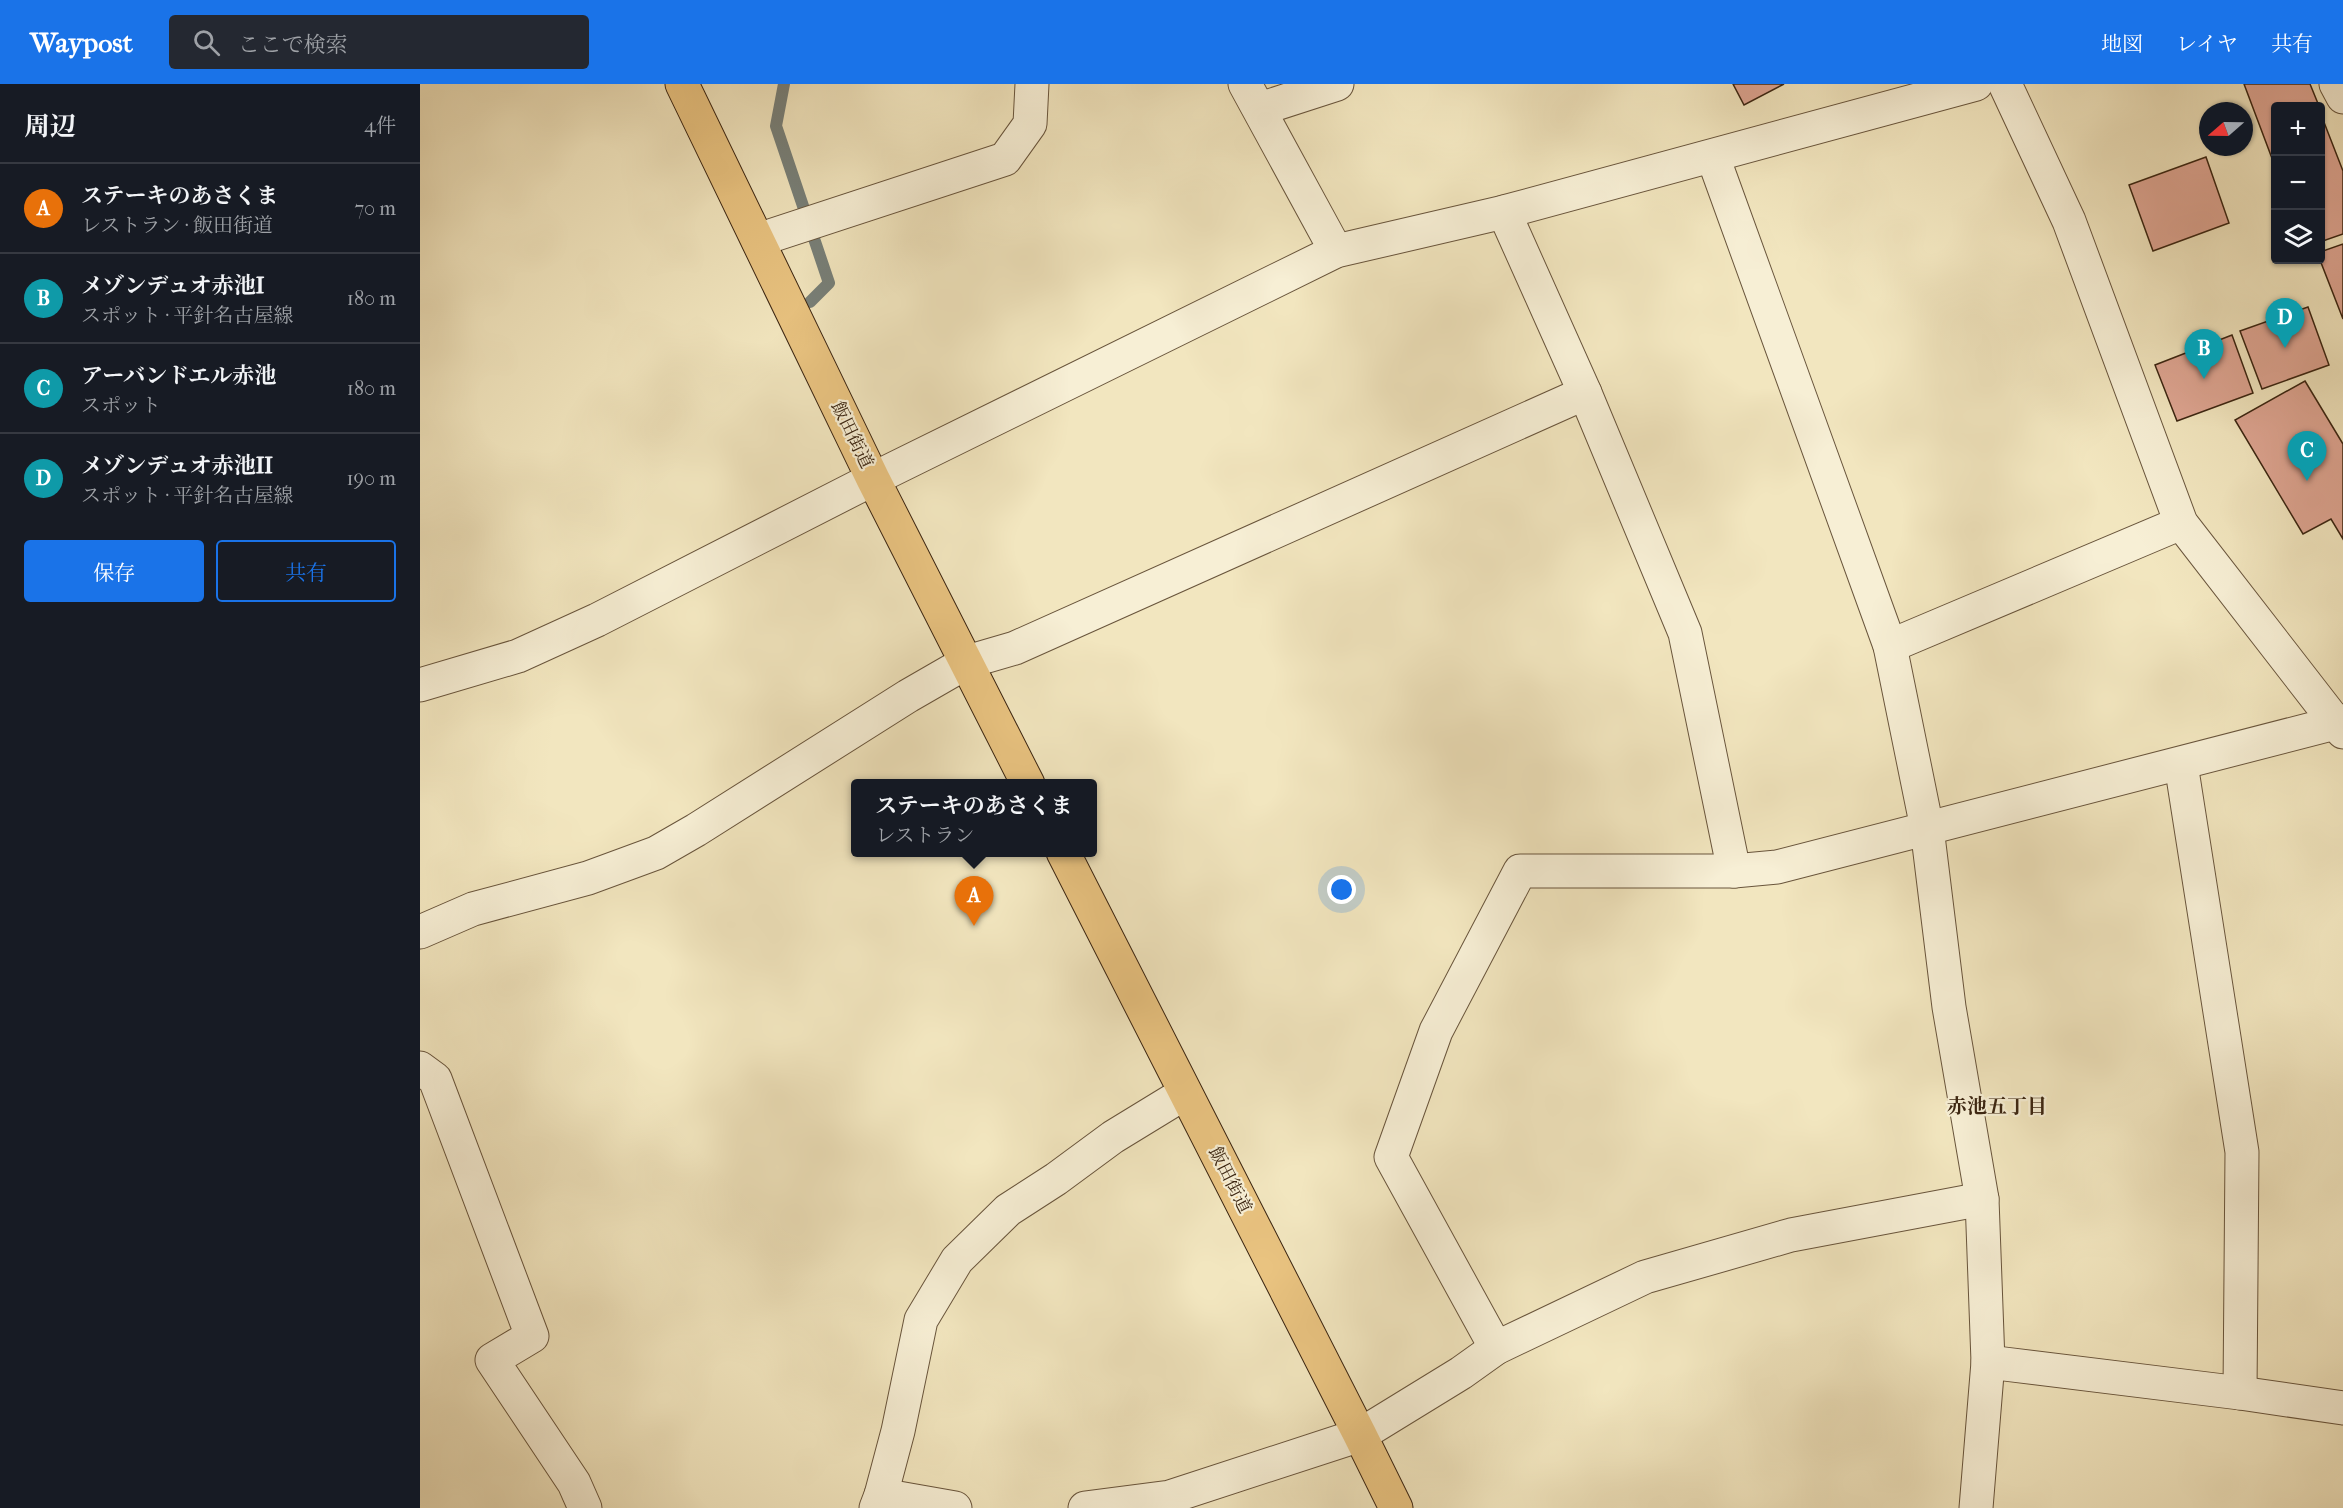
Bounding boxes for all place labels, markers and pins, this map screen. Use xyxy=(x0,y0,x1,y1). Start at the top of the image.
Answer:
pin: D xyxy=(2266,298,2304,348)
pin: B xyxy=(2184,330,2224,379)
pin: C xyxy=(2288,432,2326,481)
pin: A xyxy=(954,876,994,926)

